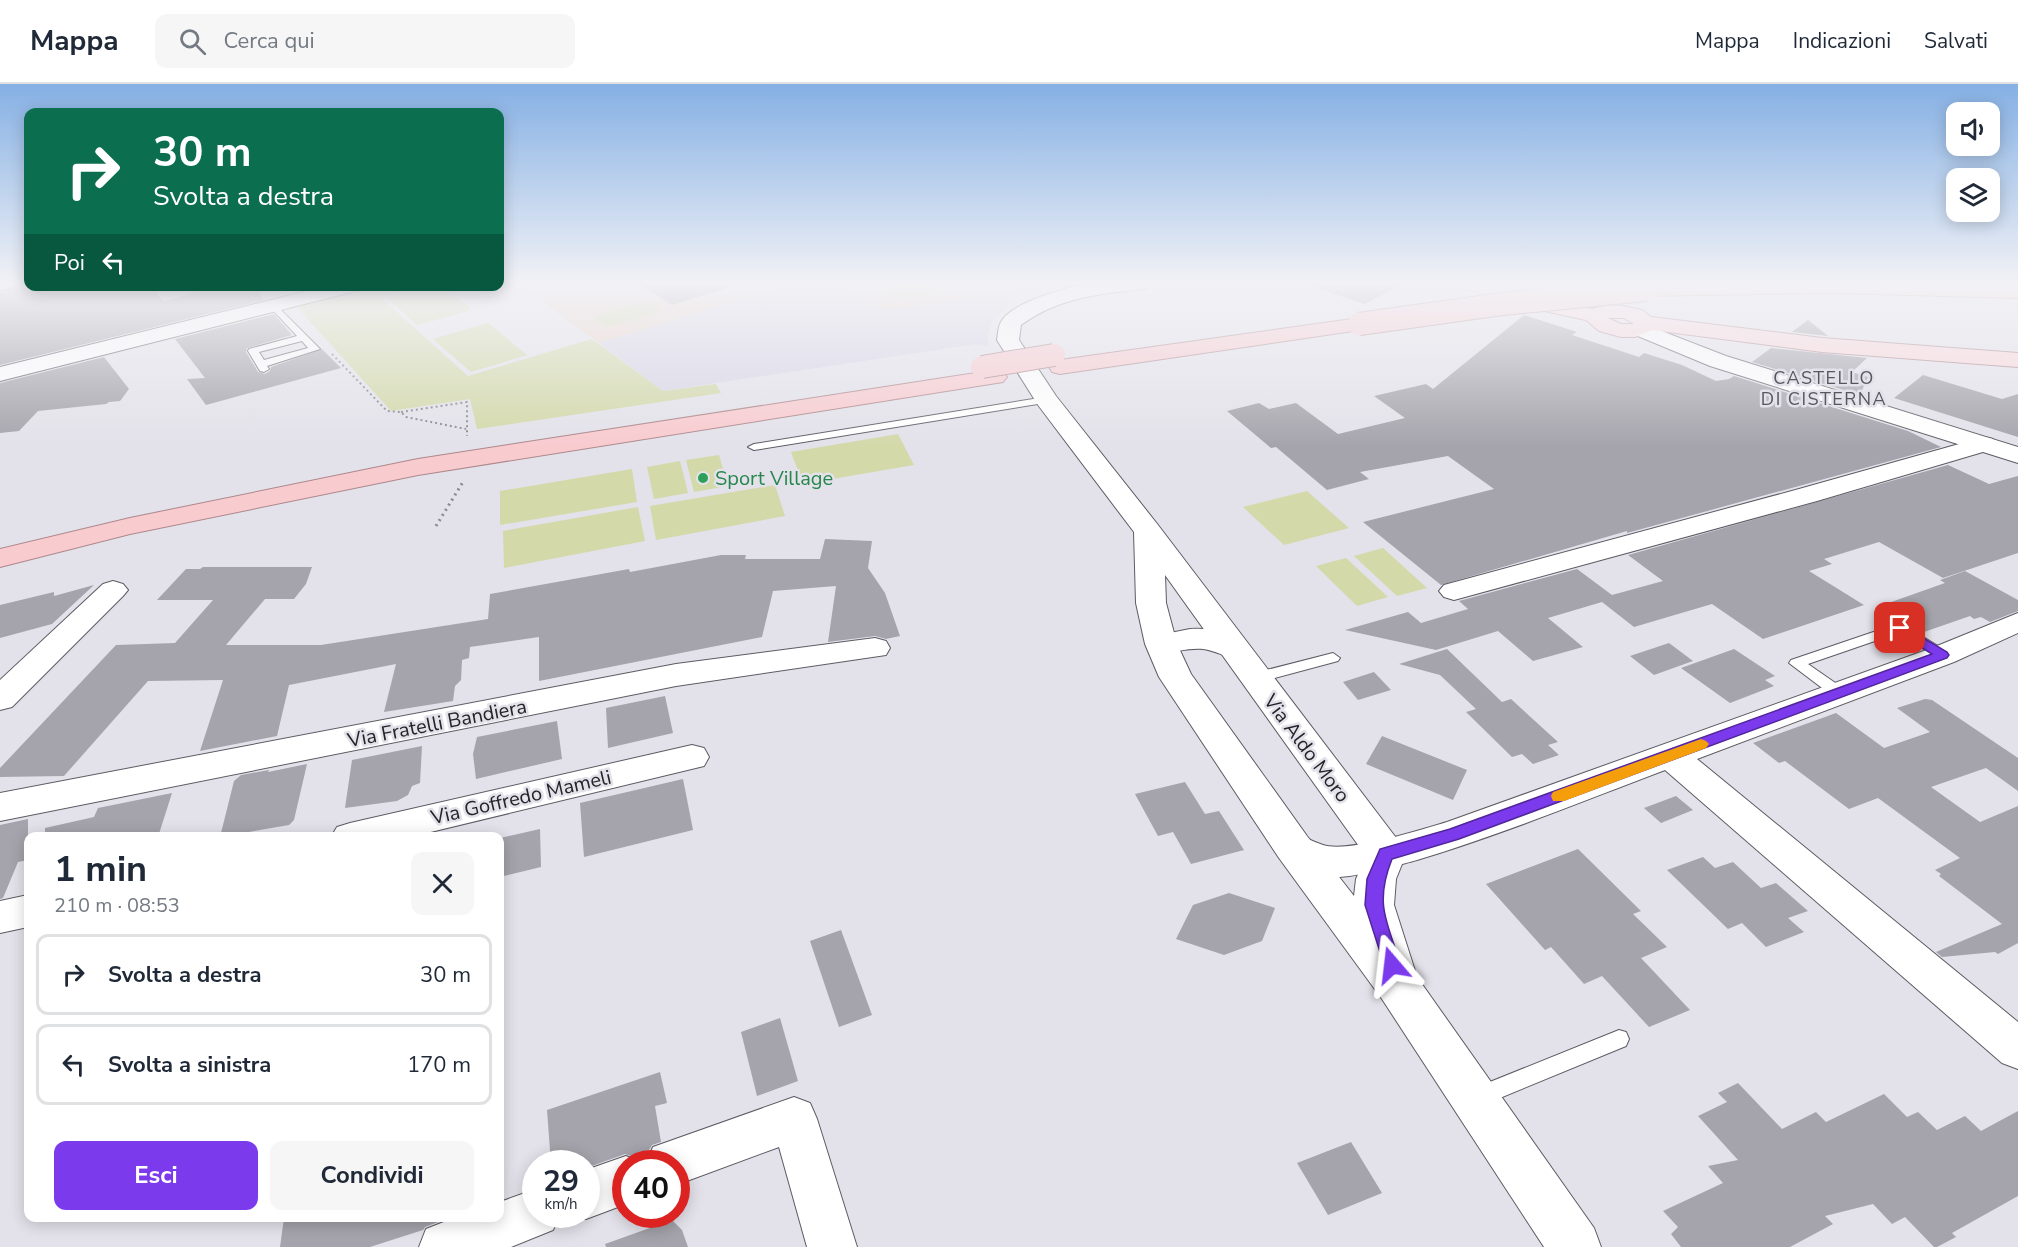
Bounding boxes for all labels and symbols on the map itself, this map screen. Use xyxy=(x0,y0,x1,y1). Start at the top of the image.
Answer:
district label: CASTELLO DI CISTERNA xyxy=(1761,366,1887,411)
place label: Sport Village xyxy=(715,465,833,492)
marker: Sport Village xyxy=(696,471,710,485)
pin xyxy=(1874,602,1925,653)
street label: Via Aldo Moro xyxy=(1256,688,1356,808)
street label: Via Fratelli Bandiera xyxy=(344,693,529,754)
street label: Via Goffredo Mameli xyxy=(427,764,614,832)
position arrow xyxy=(1360,933,1424,997)
speed limit sign: 40 xyxy=(612,1150,690,1228)

